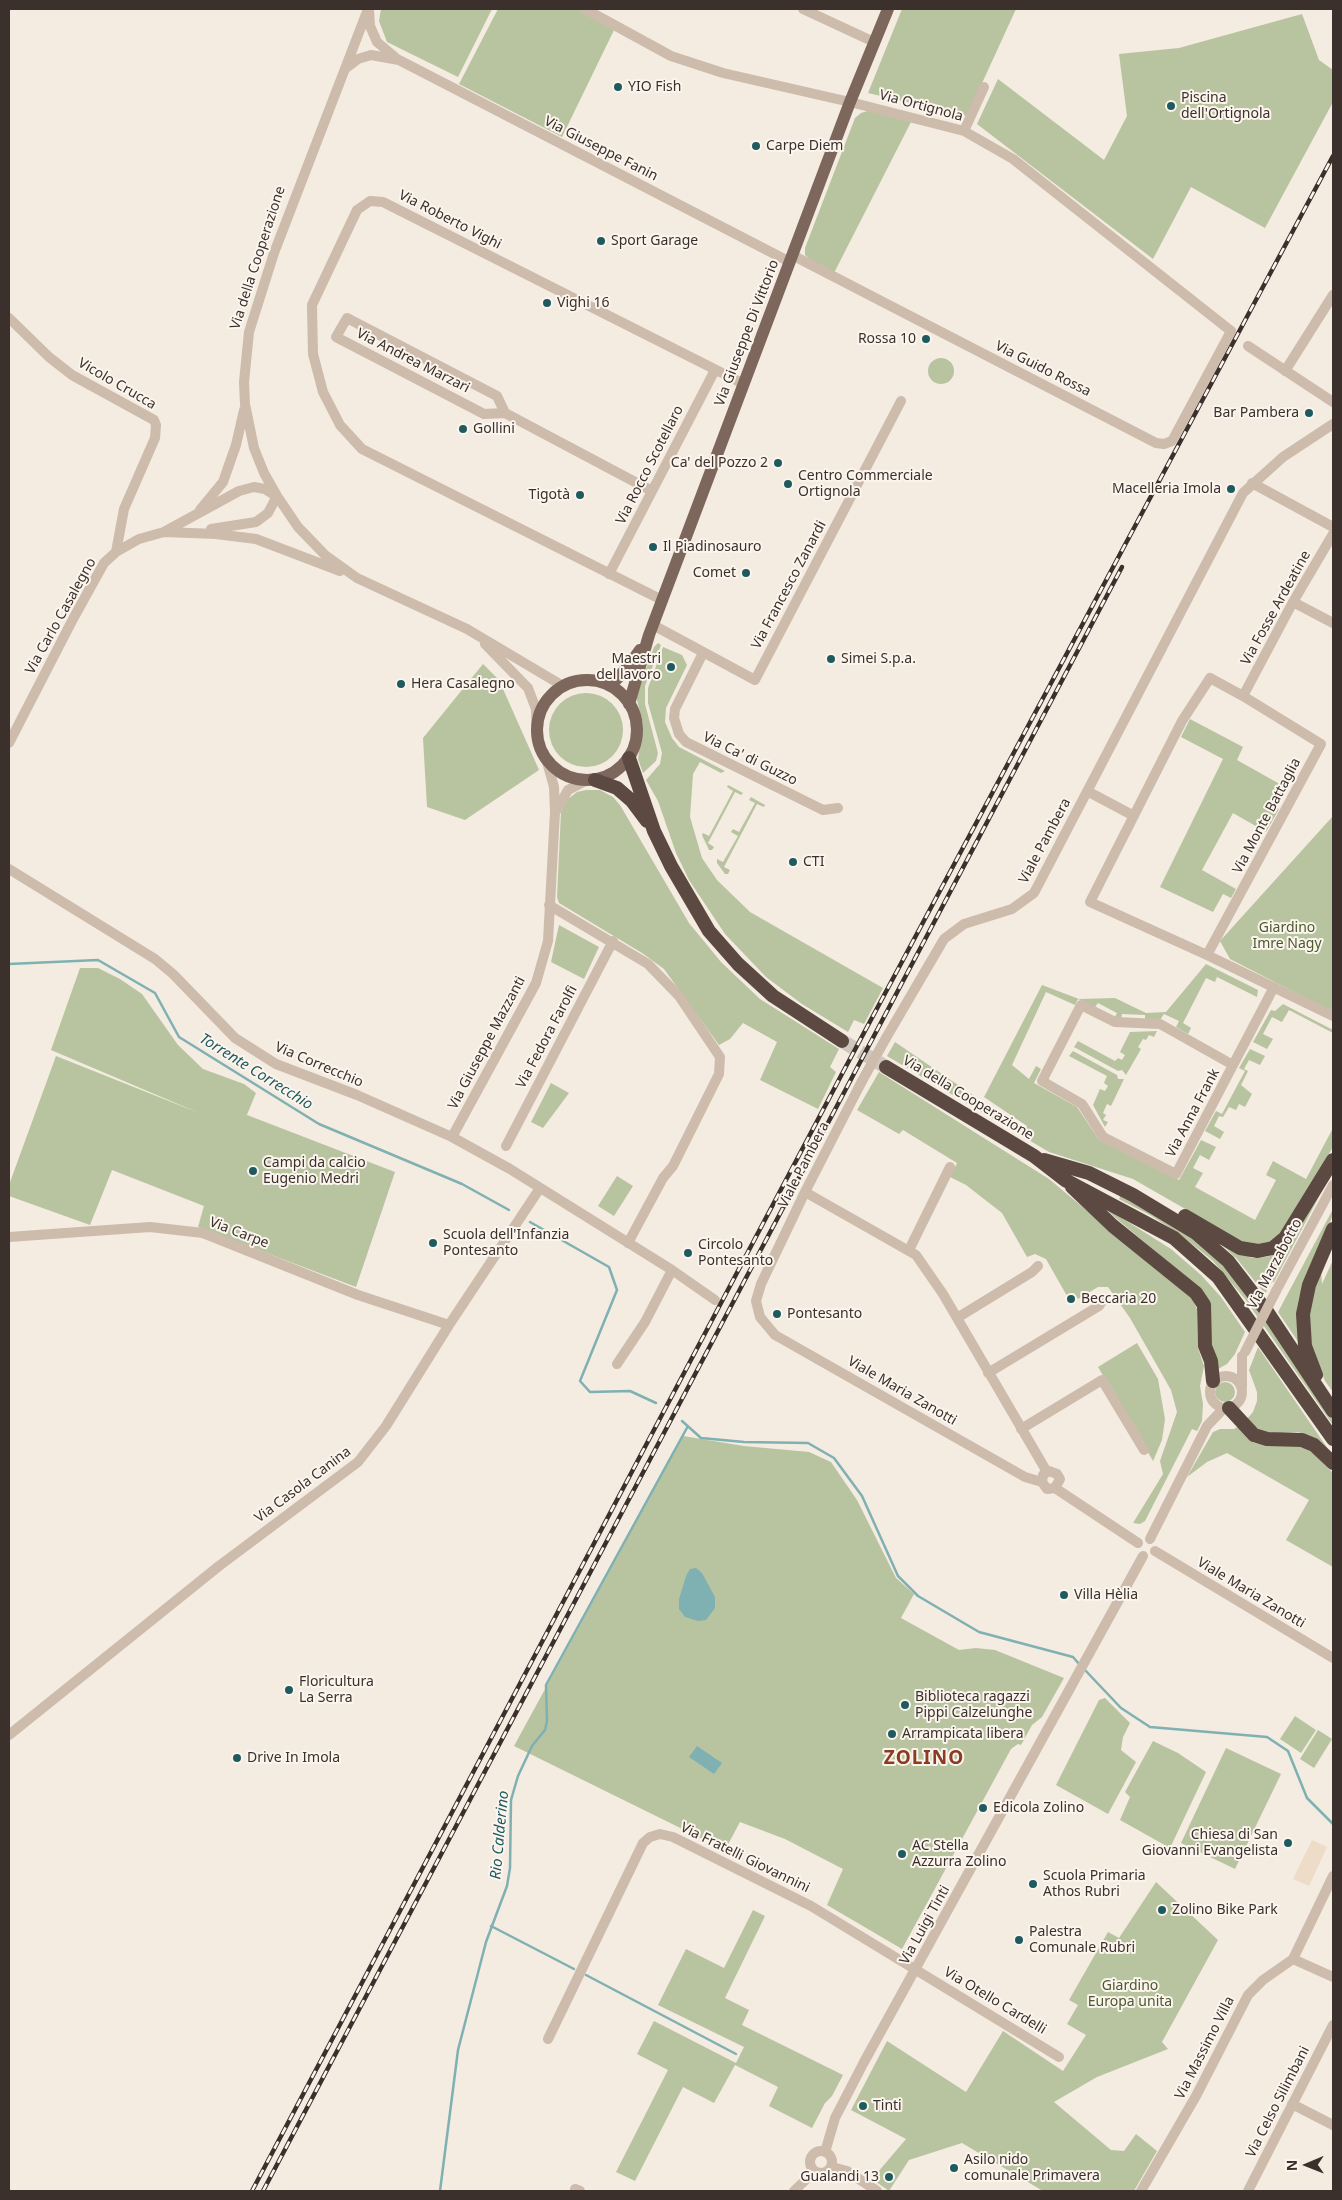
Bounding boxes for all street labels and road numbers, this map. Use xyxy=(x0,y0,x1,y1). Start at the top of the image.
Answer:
street label: Via Ortignola xyxy=(877,87,965,125)
street label: Via Giuseppe Fanin xyxy=(541,113,661,185)
street label: Via della Cooperazione xyxy=(227,184,289,332)
street label: Via Roberto Vighi xyxy=(396,187,504,253)
street label: Via Giuseppe Di Vittorio xyxy=(711,258,783,408)
street label: Via Andrea Marzari xyxy=(354,325,472,397)
street label: Via Guido Rossa xyxy=(992,338,1094,400)
street label: Vicolo Crucca xyxy=(75,355,159,413)
street label: Via Rocco Scotellaro xyxy=(613,403,687,527)
street label: Via Francesco Zanardi xyxy=(748,518,830,652)
street label: Via Fosse Ardeatine xyxy=(1238,548,1314,668)
street label: Via Carlo Casalegno xyxy=(22,555,100,677)
street label: Via Ca' di Guzzo xyxy=(700,729,800,789)
street label: Via Monte Battaglia xyxy=(1229,755,1305,877)
street label: Viale Pambera xyxy=(1015,795,1075,887)
street label: Via Giuseppe Mazzanti xyxy=(445,974,529,1112)
street label: Via Fedora Farolfi xyxy=(513,983,581,1091)
street label: Via Correcchio xyxy=(272,1039,366,1091)
street label: Via della Cooperazione xyxy=(900,1052,1036,1144)
street label: Via Anna Frank xyxy=(1163,1066,1223,1160)
street label: Viale Pambera xyxy=(775,1119,833,1211)
street label: Via Carpe xyxy=(207,1214,271,1252)
street label: Via Marzabotto xyxy=(1244,1216,1306,1312)
street label: Viale Maria Zanotti xyxy=(844,1353,960,1429)
street label: Via Casola Canina xyxy=(252,1443,354,1527)
street label: Viale Maria Zanotti xyxy=(1194,1554,1308,1632)
street label: Via Fratelli Giovannini xyxy=(678,1819,812,1897)
street label: Via Luigi Tinti xyxy=(896,1883,954,1967)
street label: Via Otello Cardelli xyxy=(941,1964,1049,2038)
street label: Via Massimo Villa xyxy=(1172,1994,1238,2102)
street label: Via Celso Silimbani xyxy=(1243,2043,1313,2161)

